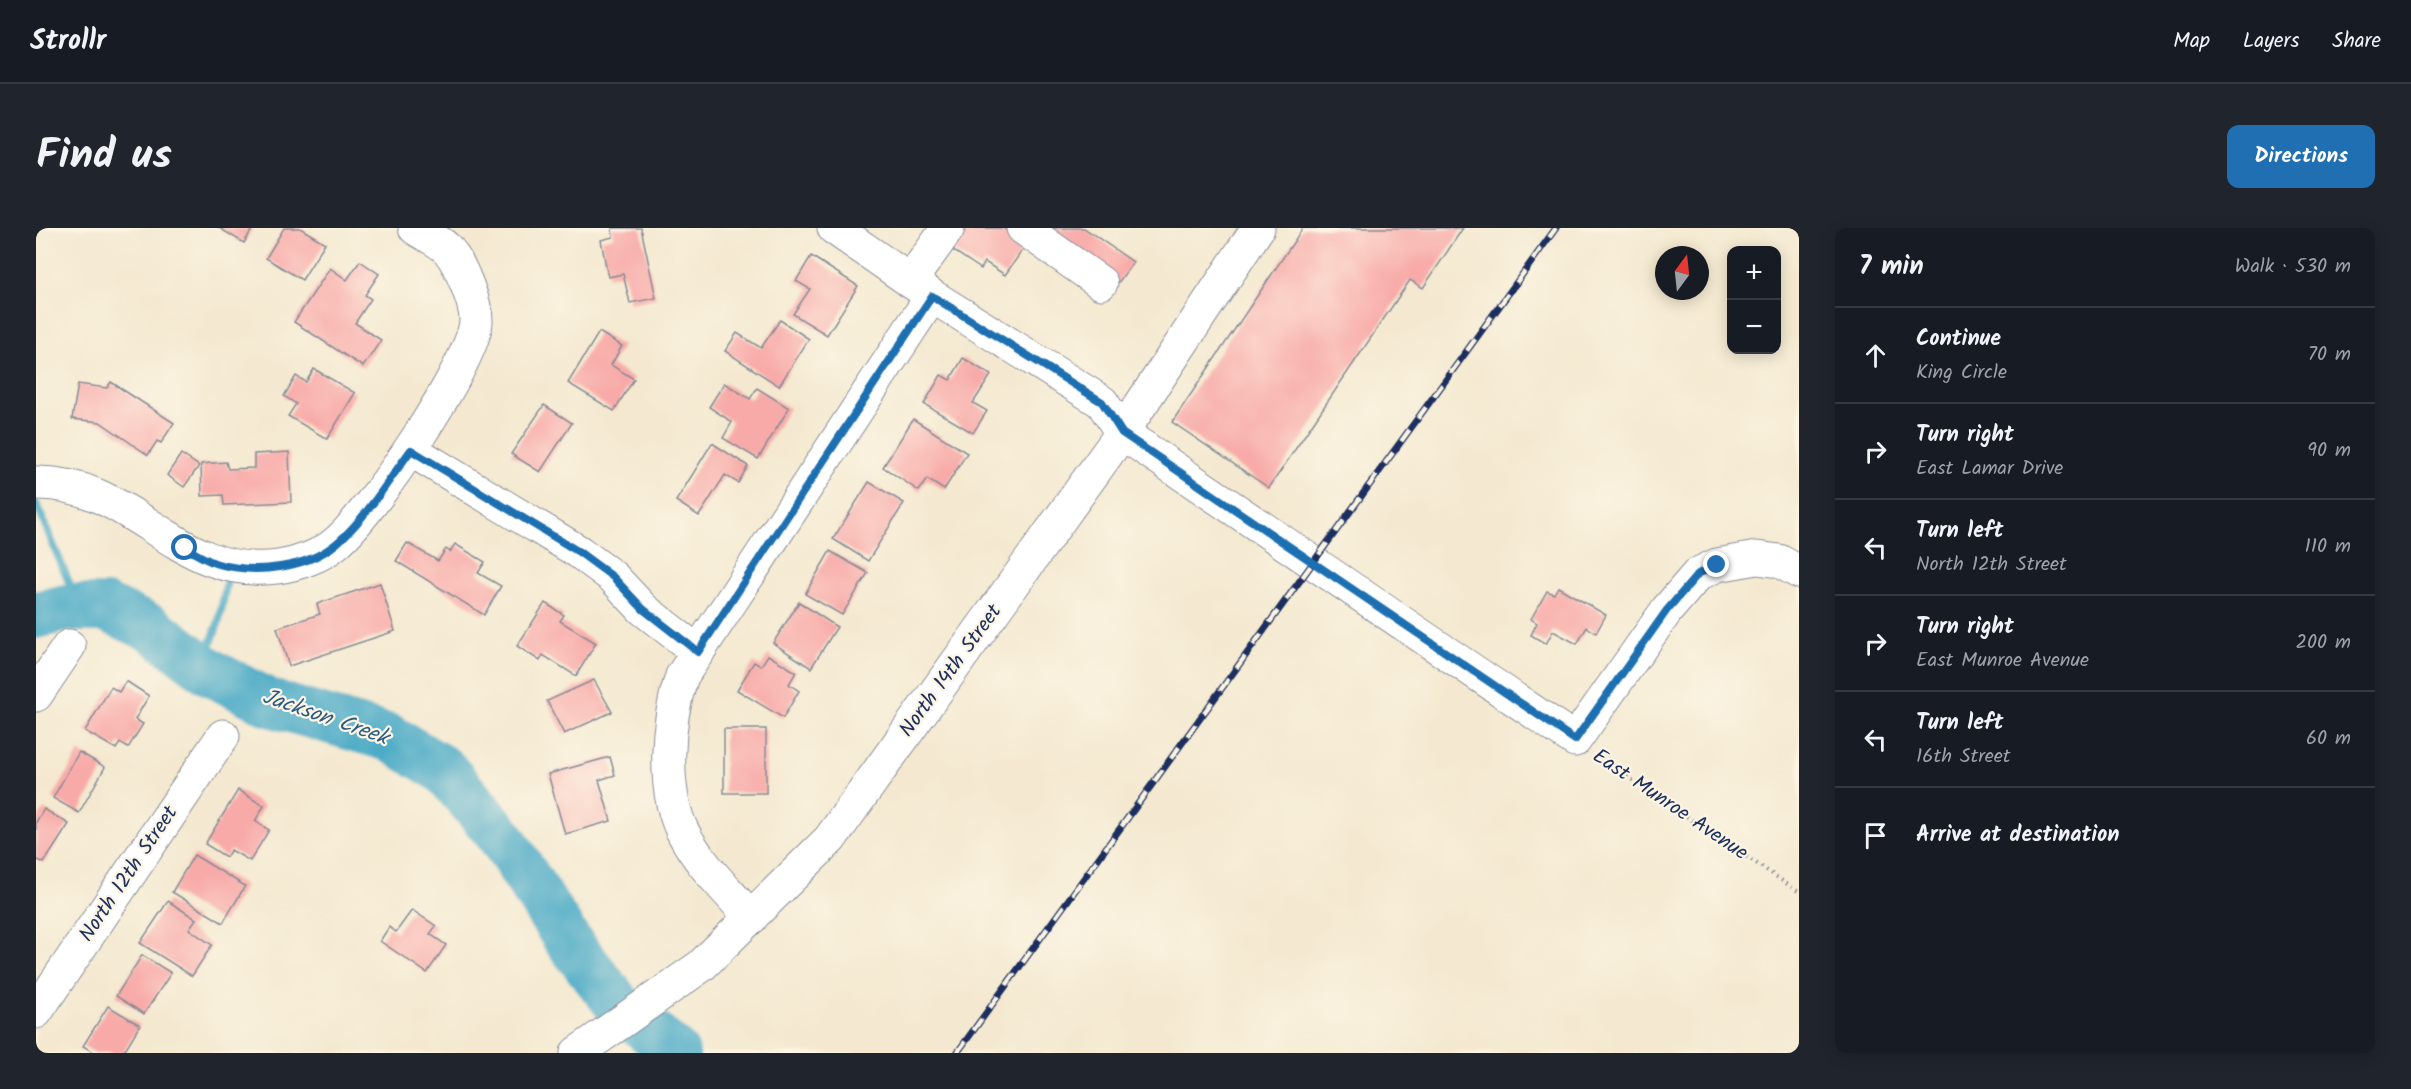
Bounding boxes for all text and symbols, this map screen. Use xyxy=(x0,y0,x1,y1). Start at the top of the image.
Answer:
text: Strollr xyxy=(30,19,106,64)
text: Map xyxy=(2173,25,2210,58)
text: Layers xyxy=(2243,25,2299,58)
text: Share xyxy=(2332,25,2381,58)
text: Find us xyxy=(36,123,172,190)
button: Directions xyxy=(2227,125,2375,188)
north arrow xyxy=(1655,246,1709,300)
map controls xyxy=(1727,246,1781,354)
button: + xyxy=(1727,246,1781,300)
text: 7 min xyxy=(1859,246,1924,288)
text: Walk · 530 m xyxy=(2235,251,2351,283)
button: − xyxy=(1727,300,1781,354)
text: Continue xyxy=(1916,322,2001,357)
icon: ahead xyxy=(1859,339,1892,372)
text: 70 m xyxy=(2308,339,2351,371)
text: King Circle xyxy=(1916,357,2007,389)
text: Turn right xyxy=(1916,418,2014,453)
icon: right xyxy=(1859,435,1892,468)
text: 90 m xyxy=(2307,435,2351,467)
text: East Lamar Drive xyxy=(1916,453,2063,485)
text: Turn left xyxy=(1916,514,2003,549)
icon: left xyxy=(1859,531,1892,564)
text: 110 m xyxy=(2305,531,2351,563)
route start xyxy=(171,534,197,560)
text: North 12th Street xyxy=(1916,549,2067,581)
route end xyxy=(1703,551,1729,577)
street label: North 14th Street xyxy=(891,597,1011,744)
text: Turn right xyxy=(1916,610,2014,645)
icon: right xyxy=(1859,627,1892,660)
text: 200 m xyxy=(2295,627,2351,659)
text: East Munroe Avenue xyxy=(1916,645,2089,677)
water label: Jackson Creek xyxy=(257,680,396,757)
text: Turn left xyxy=(1916,706,2003,741)
icon: left xyxy=(1859,723,1892,756)
text: 60 m xyxy=(2306,723,2351,755)
street label: East Munroe Avenue xyxy=(1585,741,1755,870)
text: 16th Street xyxy=(1916,741,2011,773)
street label: North 12th Street xyxy=(71,798,187,949)
text: Arrive at destination xyxy=(1916,818,2119,853)
icon: arrive xyxy=(1859,819,1892,852)

